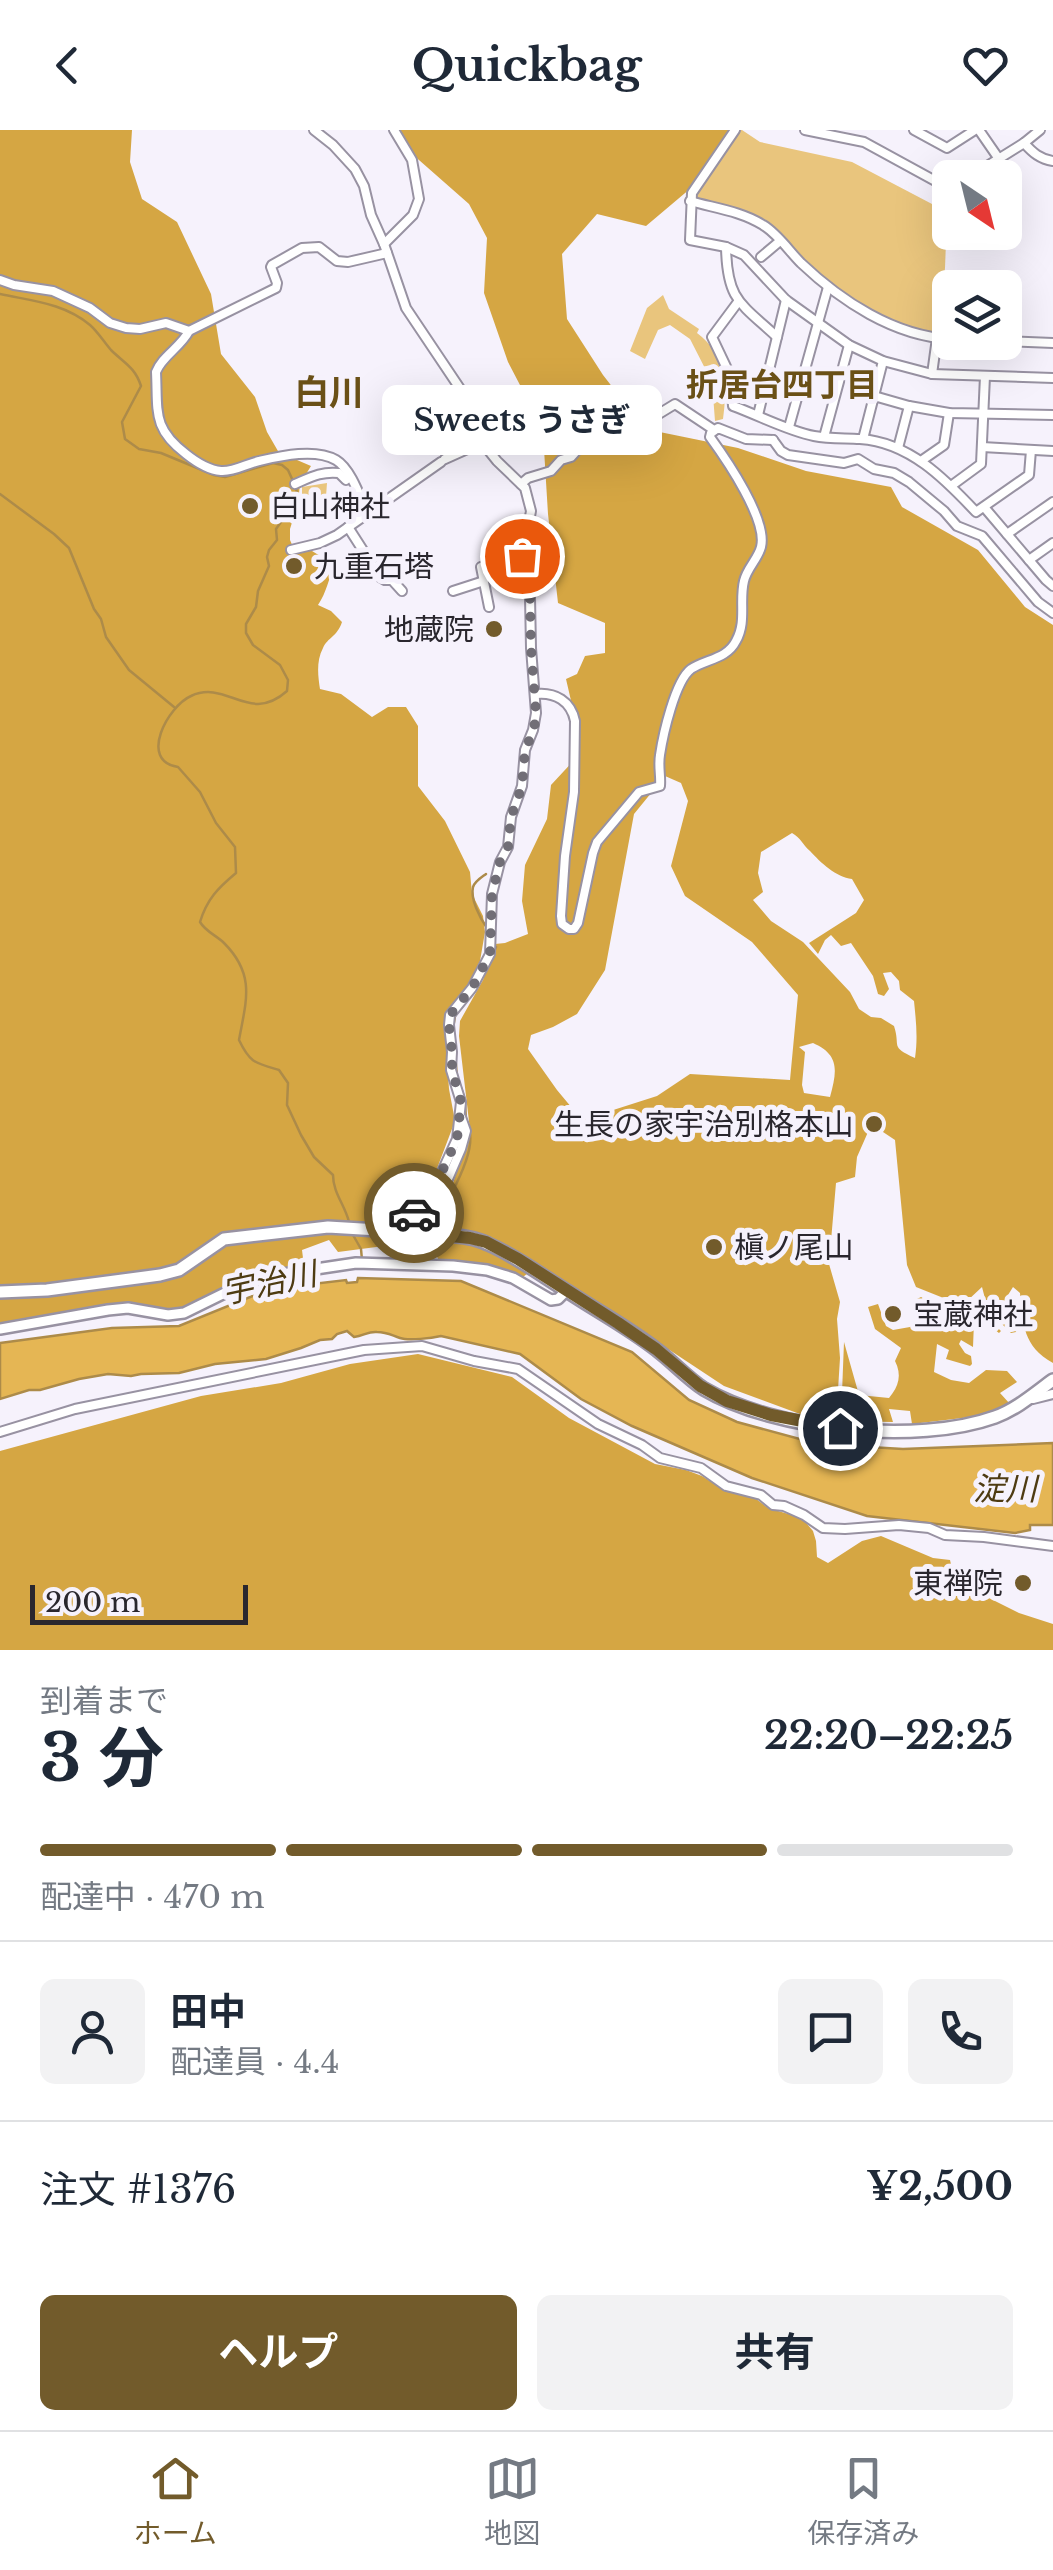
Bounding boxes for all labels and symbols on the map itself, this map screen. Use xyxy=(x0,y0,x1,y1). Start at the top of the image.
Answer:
north arrow xyxy=(932,160,1022,250)
district label: 折居台四丁目 xyxy=(686,365,878,405)
district label: 白川 xyxy=(294,371,364,414)
callout: Sweets うさぎ xyxy=(382,386,662,456)
place label: 白山神社 xyxy=(270,488,390,525)
marker: 白山神社 xyxy=(239,495,261,517)
pin xyxy=(480,514,565,599)
place label: 九重石塔 xyxy=(314,548,434,585)
marker: 九重石塔 xyxy=(283,555,305,577)
place label: 地蔵院 xyxy=(384,611,474,648)
marker: 地蔵院 xyxy=(483,618,505,640)
place label: 生長の家宇治別格本山 xyxy=(554,1106,854,1143)
marker: 生長の家宇治別格本山 xyxy=(863,1113,885,1135)
courier xyxy=(364,1163,464,1263)
place label: 槇ノ尾山 xyxy=(734,1229,854,1266)
marker: 槇ノ尾山 xyxy=(703,1236,725,1258)
water label: 宇治川 xyxy=(218,1253,323,1313)
place label: 宝蔵神社 xyxy=(913,1296,1033,1333)
marker: 宝蔵神社 xyxy=(882,1303,904,1325)
pin xyxy=(798,1386,883,1471)
water label: 淀川 xyxy=(973,1469,1040,1509)
place label: 東禅院 xyxy=(913,1565,1003,1602)
marker: 東禅院 xyxy=(1012,1572,1034,1594)
scale bar xyxy=(30,1580,248,1624)

